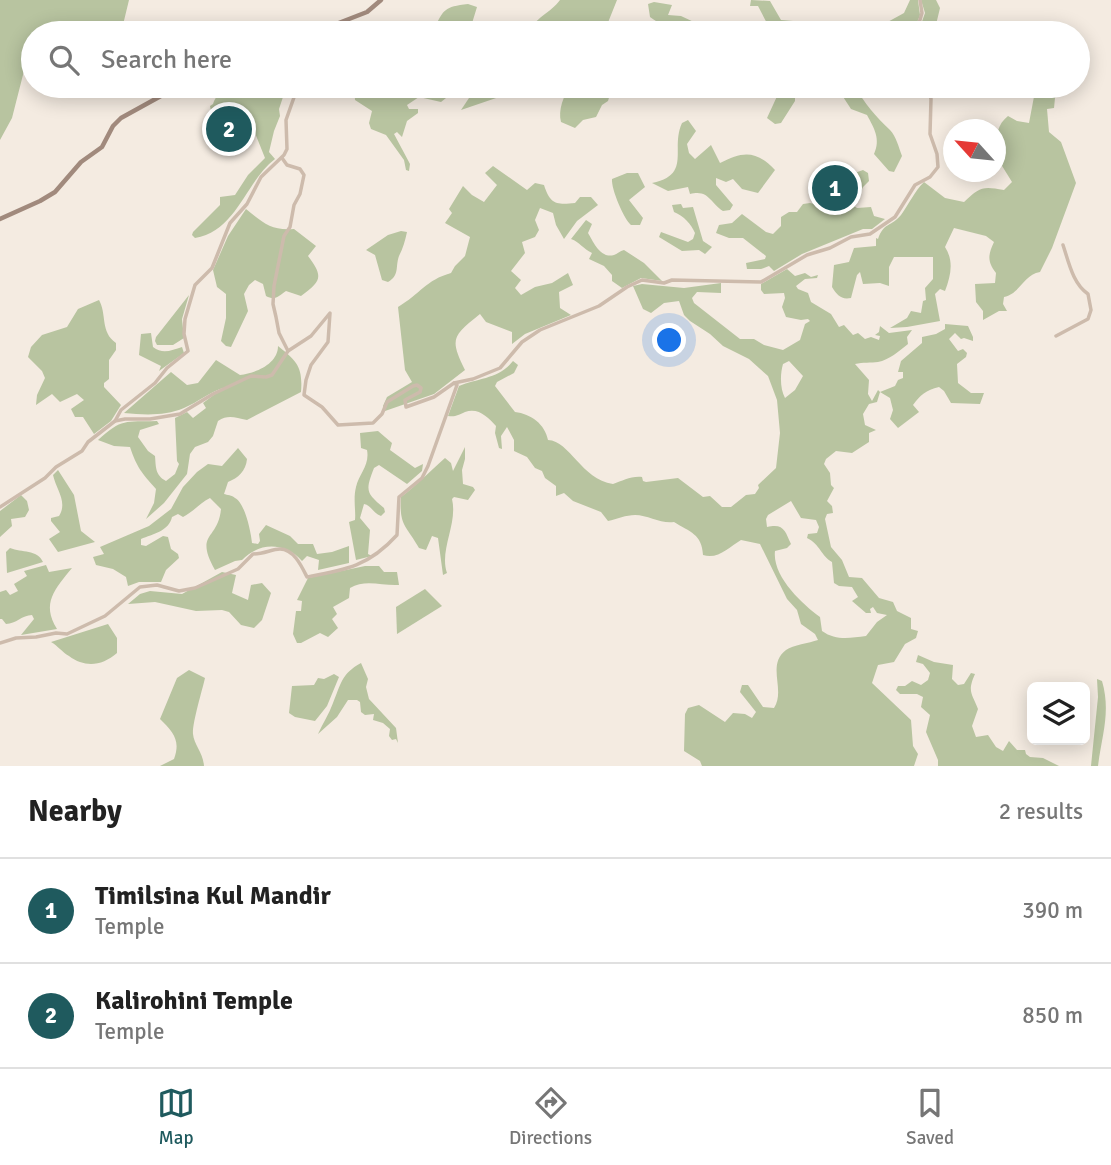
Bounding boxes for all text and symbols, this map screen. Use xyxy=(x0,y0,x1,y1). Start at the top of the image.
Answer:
search box xyxy=(21,21,1090,98)
icon: search xyxy=(45,41,83,79)
text: Search here xyxy=(101,44,232,76)
pin: 2 xyxy=(206,103,252,155)
north arrow xyxy=(943,119,1006,182)
pin: 1 xyxy=(812,162,858,214)
your location xyxy=(652,323,686,357)
map controls xyxy=(1027,682,1090,745)
button: layers xyxy=(1027,682,1090,745)
text: Nearby xyxy=(28,793,122,830)
text: 2 results xyxy=(999,797,1083,826)
text: Timilsina Kul Mandir xyxy=(95,880,331,912)
text: 1 xyxy=(45,896,57,925)
text: 390 m xyxy=(1022,896,1083,925)
text: Temple xyxy=(95,912,164,941)
text: Kalirohini Temple xyxy=(95,985,293,1017)
text: 2 xyxy=(45,1001,57,1030)
text: 850 m xyxy=(1022,1001,1083,1030)
text: Temple xyxy=(95,1017,164,1046)
tab: Map xyxy=(157,1084,195,1150)
tab: Directions xyxy=(509,1084,592,1150)
tab: Saved xyxy=(906,1084,954,1150)

